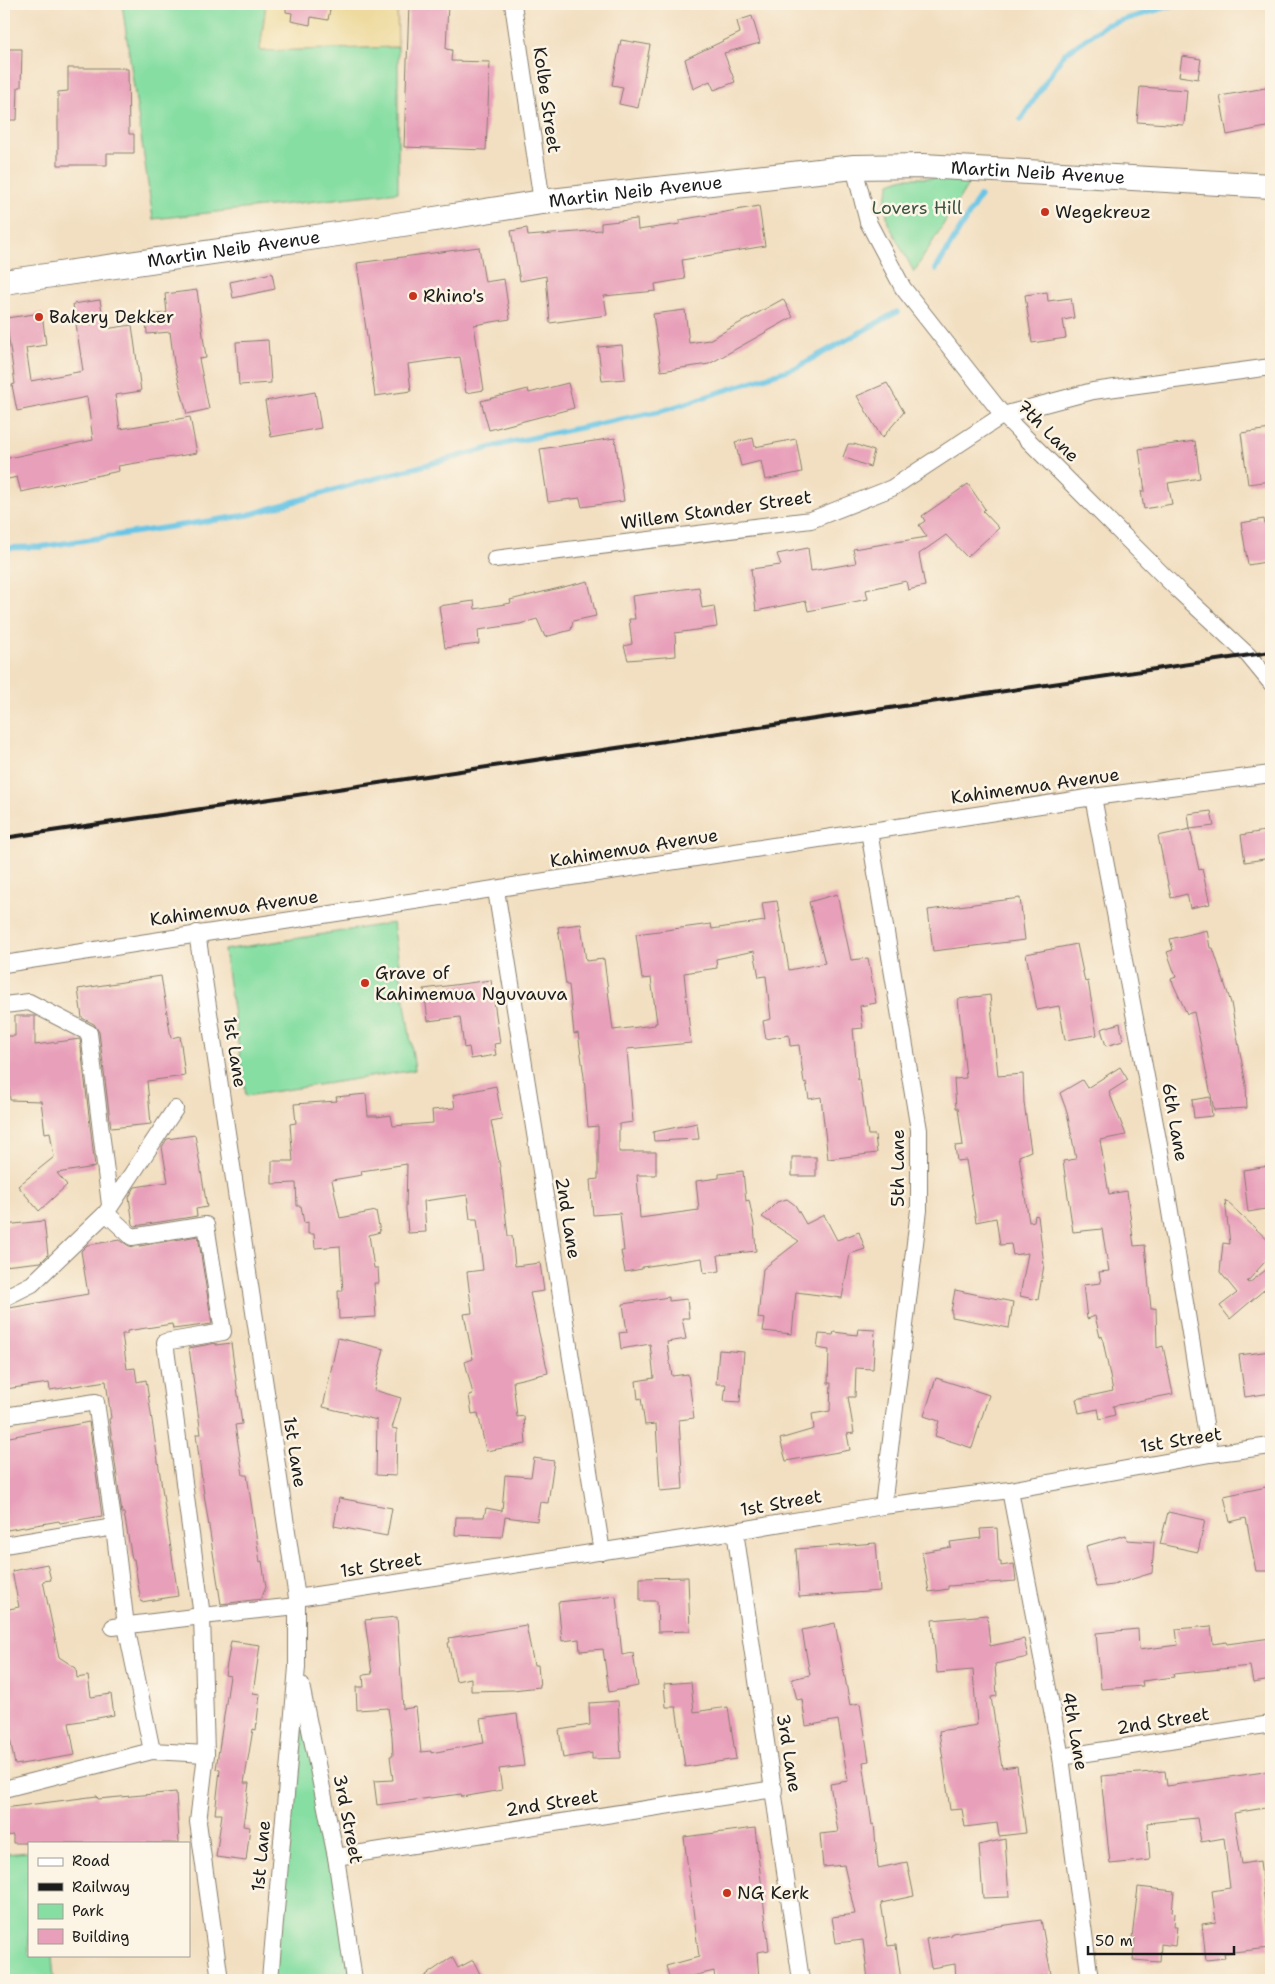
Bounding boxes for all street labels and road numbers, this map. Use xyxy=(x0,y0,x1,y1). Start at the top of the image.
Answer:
street label: Kolbe Street xyxy=(528,45,566,155)
street label: Martin Neib Avenue xyxy=(950,156,1126,190)
street label: Martin Neib Avenue xyxy=(548,170,723,213)
street label: Martin Neib Avenue xyxy=(146,225,322,273)
street label: 7th Lane xyxy=(1011,394,1085,468)
street label: Willem Stander Street xyxy=(619,485,813,535)
street label: Kahimemua Avenue xyxy=(949,762,1121,810)
street label: Kahimemua Avenue xyxy=(548,823,720,873)
street label: Kahimemua Avenue xyxy=(148,884,320,932)
street label: 1st Lane xyxy=(218,1015,252,1089)
street label: 6th Lane xyxy=(1156,1081,1194,1163)
street label: 5th Lane xyxy=(886,1129,910,1207)
street label: 2nd Lane xyxy=(550,1175,586,1261)
street label: 1st Lane xyxy=(278,1415,312,1489)
street label: 1st Street xyxy=(1138,1422,1224,1458)
street label: 1st Street xyxy=(738,1484,824,1522)
street label: 1st Street xyxy=(338,1547,424,1583)
street label: 4th Lane xyxy=(1056,1690,1094,1772)
street label: 2nd Street xyxy=(1115,1702,1211,1740)
street label: 3rd Lane xyxy=(771,1712,807,1794)
street label: 3rd Street xyxy=(328,1772,368,1866)
street label: 2nd Street xyxy=(504,1784,600,1822)
street label: 1st Lane xyxy=(246,1819,276,1893)

